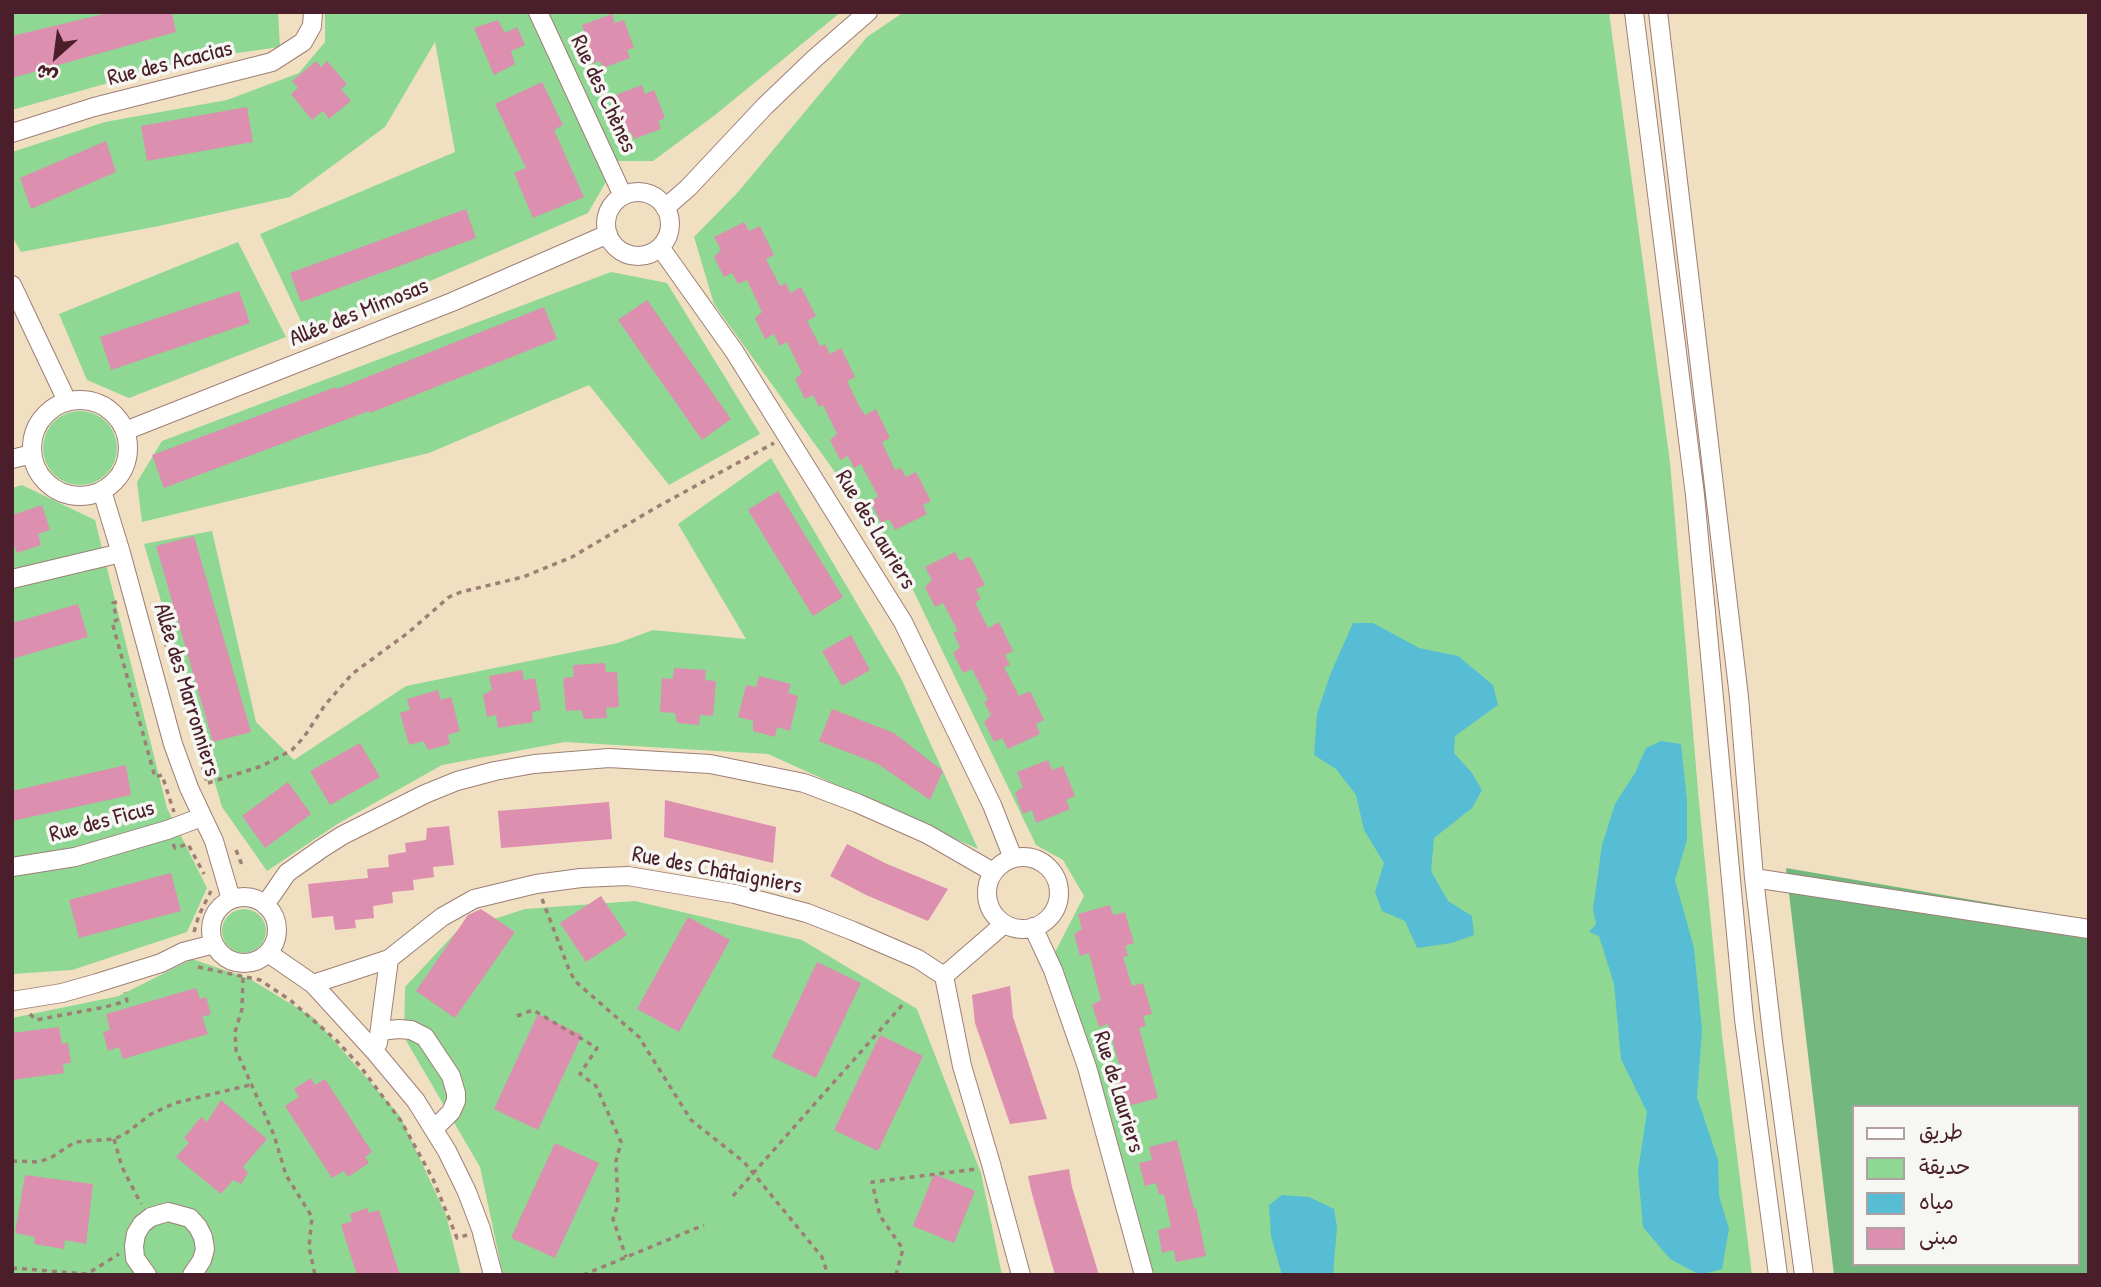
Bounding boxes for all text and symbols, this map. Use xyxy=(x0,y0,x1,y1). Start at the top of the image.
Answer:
north arrow xyxy=(21,21,91,91)
street label: Rue des Chènes xyxy=(564,31,642,157)
street label: Rue des Acacias xyxy=(105,35,235,93)
text: ش xyxy=(31,58,61,91)
street label: Allée des Mimosas xyxy=(285,273,433,353)
street label: Rue des Lauriers xyxy=(829,465,921,595)
street label: Allée des Marronniers xyxy=(147,600,225,780)
street label: Rue des Ficus xyxy=(47,795,157,849)
street label: Rue des Châtaigniers xyxy=(630,841,804,901)
street label: Rue de Lauriers xyxy=(1087,1028,1149,1156)
legend xyxy=(1853,1105,2080,1266)
text: طريق xyxy=(1919,1117,1963,1146)
text: حديقة xyxy=(1919,1152,1970,1181)
text: مياه xyxy=(1919,1187,1954,1216)
text: مبنى xyxy=(1919,1222,1958,1251)

